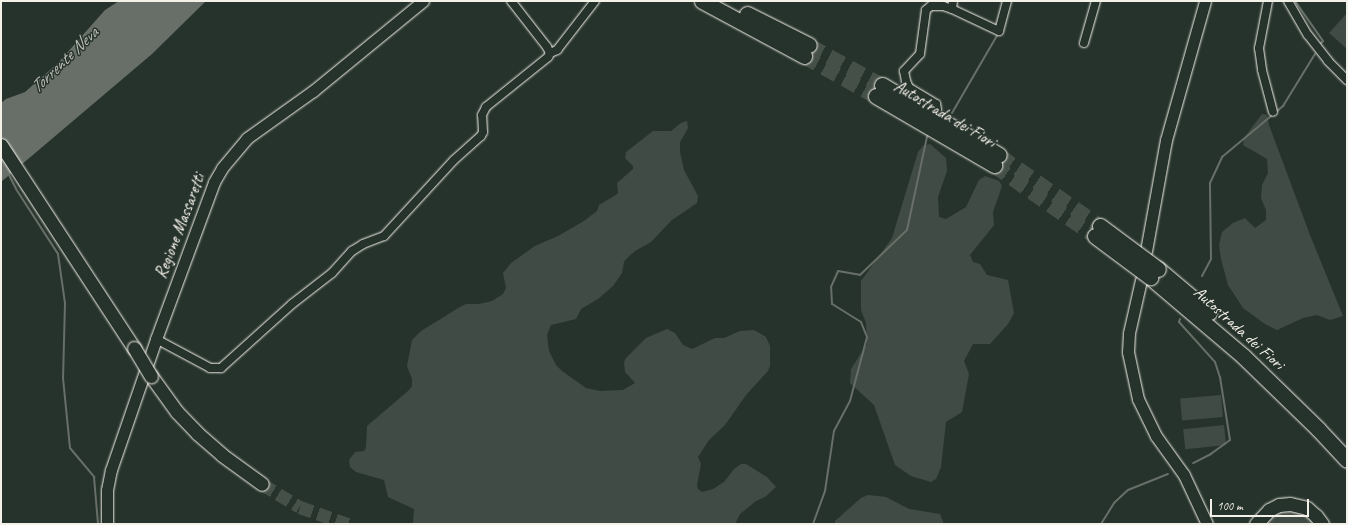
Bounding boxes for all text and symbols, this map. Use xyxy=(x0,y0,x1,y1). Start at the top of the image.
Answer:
water label: Torrente Neva xyxy=(26,22,102,98)
street label: Autostrada dei Fiori xyxy=(891,76,999,152)
street label: Regione Massaretti xyxy=(151,170,209,282)
street label: Autostrada dei Fiori xyxy=(1189,282,1289,374)
scale bar xyxy=(1212,491,1311,517)
text: 100 m xyxy=(1217,498,1243,514)

